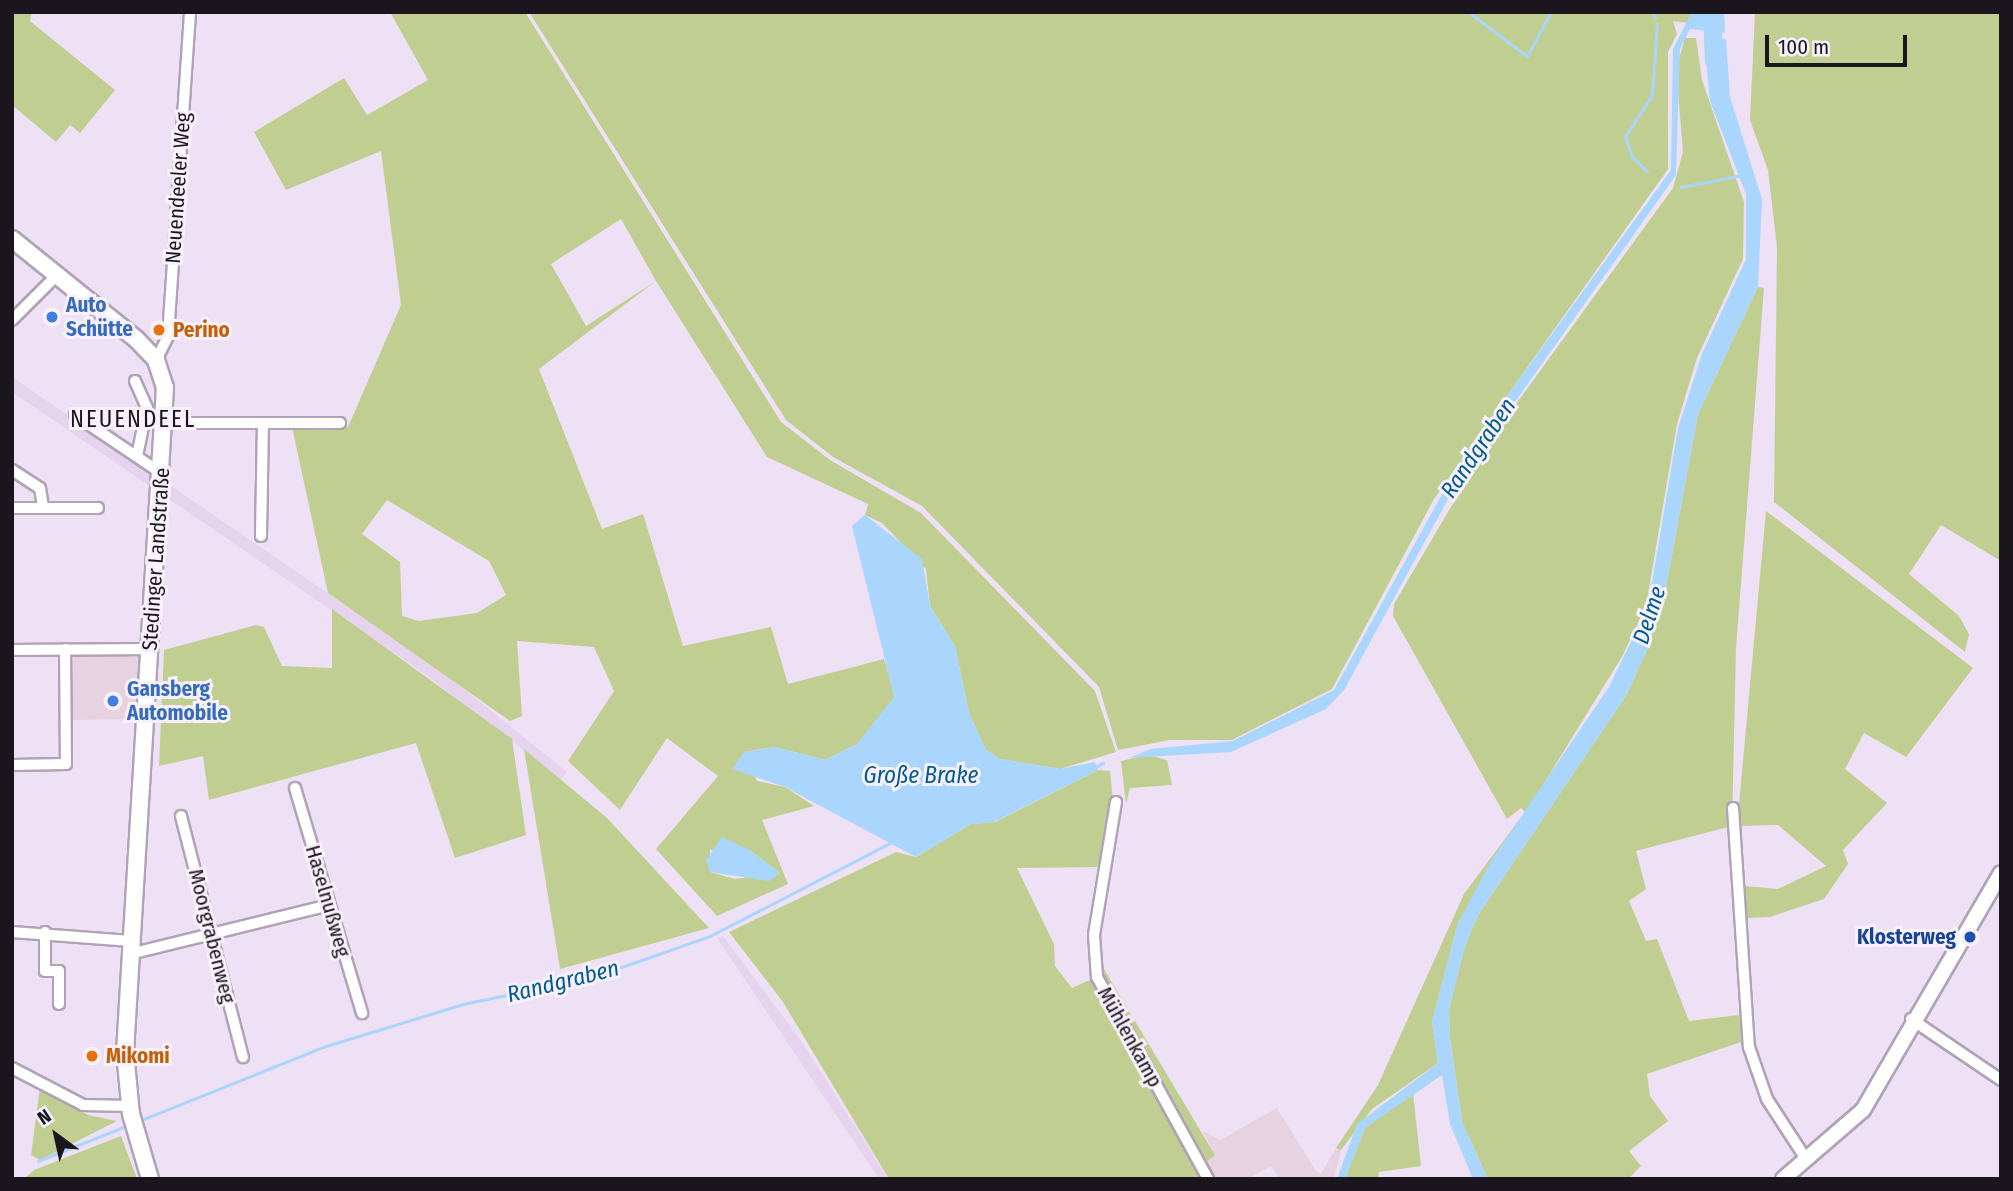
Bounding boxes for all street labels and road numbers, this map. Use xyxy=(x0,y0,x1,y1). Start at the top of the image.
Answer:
street label: Neuendeeler Weg xyxy=(160,112,196,264)
street label: Stedinger Landstraße xyxy=(137,467,175,651)
street label: Haselnußweg xyxy=(300,842,356,960)
street label: Moorgrabenweg xyxy=(183,866,241,1006)
street label: Mühlenkamp xyxy=(1092,982,1168,1092)

